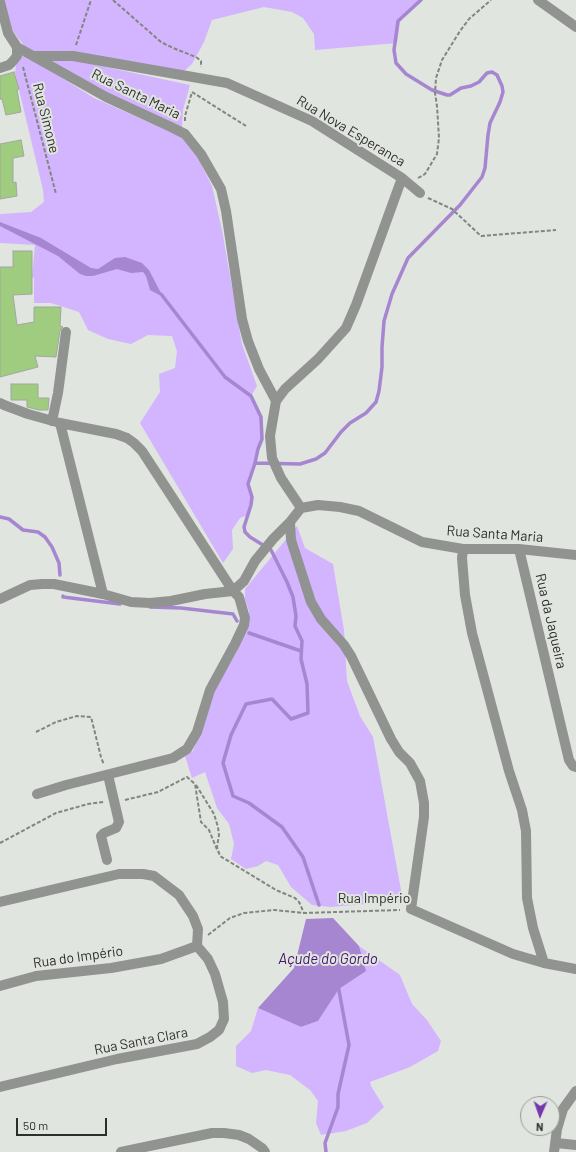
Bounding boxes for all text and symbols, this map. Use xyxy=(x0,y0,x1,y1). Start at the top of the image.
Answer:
street label: Rua Santa Maria xyxy=(89,65,183,123)
street label: Rua Simone xyxy=(29,81,63,155)
street label: Rua Nova Esperanca xyxy=(294,92,408,170)
street label: Rua Santa Maria xyxy=(446,522,544,546)
street label: Rua da Jaqueira xyxy=(532,572,570,670)
street label: Rua Império xyxy=(338,890,410,906)
street label: Rua do Império xyxy=(32,942,124,972)
water label: Açude do Gordo xyxy=(278,950,378,968)
street label: Rua Santa Clara xyxy=(93,1024,189,1058)
north arrow xyxy=(520,1096,560,1136)
scale bar xyxy=(18,1110,109,1136)
text: 50 m xyxy=(23,1118,48,1132)
text: N xyxy=(536,1121,543,1134)

